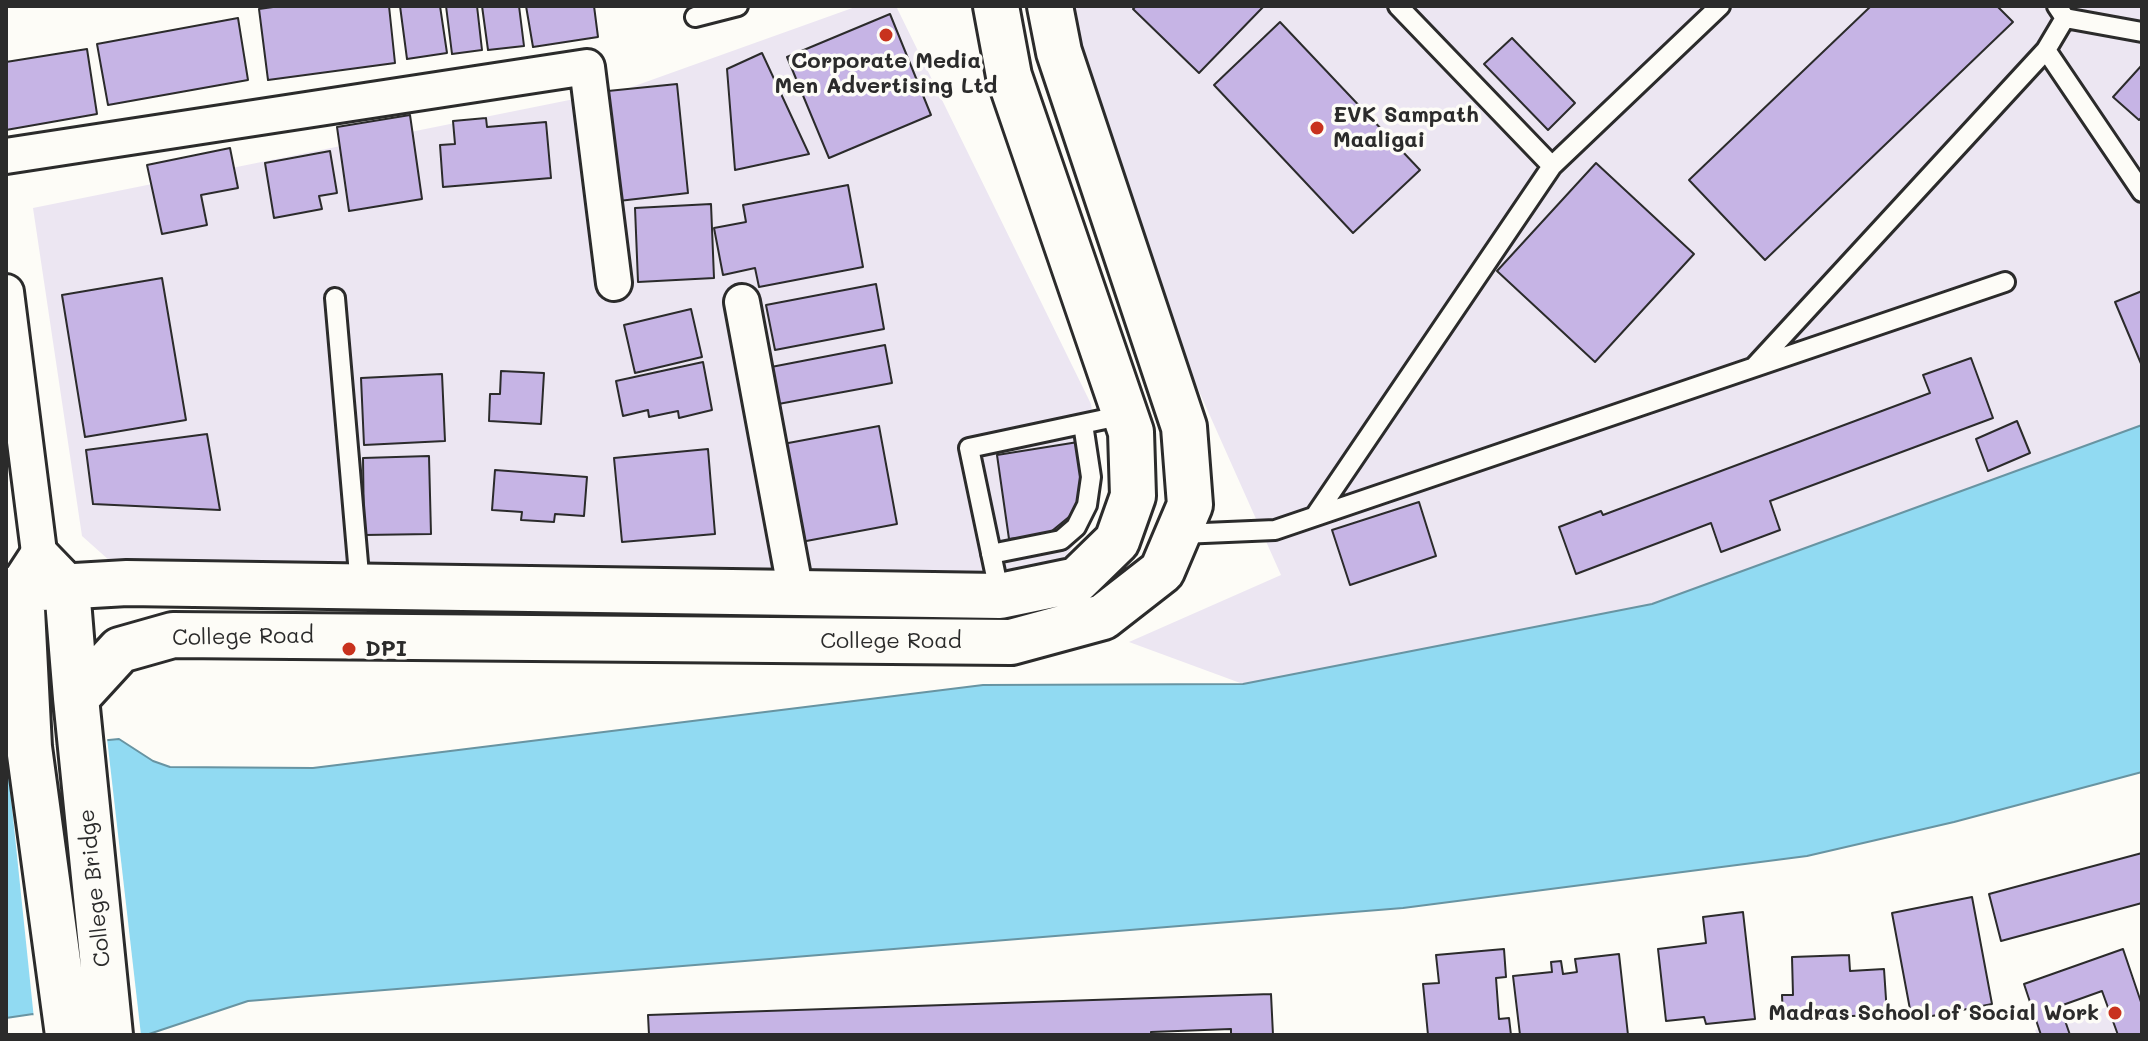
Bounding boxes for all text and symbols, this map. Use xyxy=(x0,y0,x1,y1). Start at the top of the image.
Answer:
marker: Corporate Media Men Advertising Ltd xyxy=(877,26,895,44)
place label: Corporate Media Men Advertising Ltd xyxy=(774,48,998,100)
place label: EVK Sampath Maaligai xyxy=(1333,102,1479,154)
marker: EVK Sampath Maaligai xyxy=(1308,119,1326,137)
street label: College Road xyxy=(172,623,314,651)
street label: College Road xyxy=(820,628,962,654)
place label: DPI xyxy=(365,636,407,662)
marker: DPI xyxy=(340,640,358,658)
street label: College Bridge xyxy=(74,808,116,968)
place label: Madras School of Social Work xyxy=(1768,1000,2099,1026)
marker: Madras School of Social Work xyxy=(2106,1004,2124,1022)

